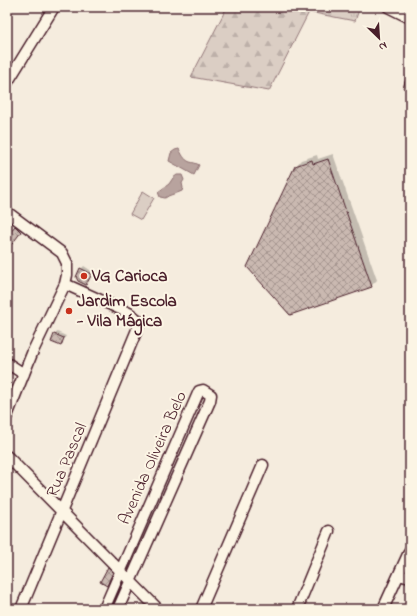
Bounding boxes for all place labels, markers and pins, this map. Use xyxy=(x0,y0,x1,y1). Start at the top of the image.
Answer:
place label: VG Carioca xyxy=(91,264,167,289)
marker: VG Carioca xyxy=(79,271,89,281)
place label: Jardim Escola - Vila Mágica xyxy=(76,289,177,336)
marker: Jardim Escola - Vila Mágica xyxy=(64,306,74,316)

